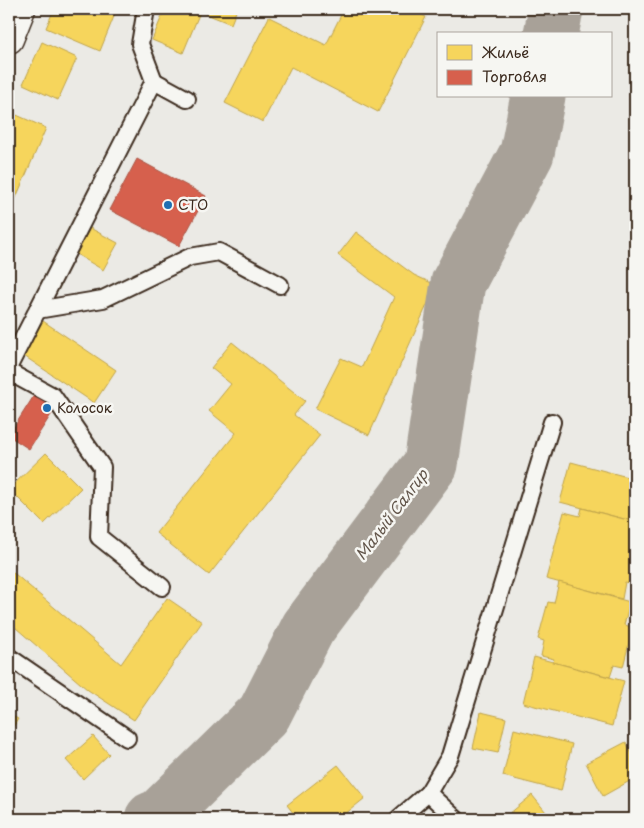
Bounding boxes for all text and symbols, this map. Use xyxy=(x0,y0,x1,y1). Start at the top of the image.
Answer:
legend xyxy=(437,32,612,98)
text: Жильё xyxy=(481,40,529,63)
text: Торговля xyxy=(482,64,547,87)
place label: СТО xyxy=(178,194,208,215)
marker: СТО xyxy=(162,199,174,211)
place label: Колосок xyxy=(57,397,113,418)
marker: Колосок xyxy=(41,402,53,414)
water label: Малый Салгир xyxy=(349,463,433,564)

